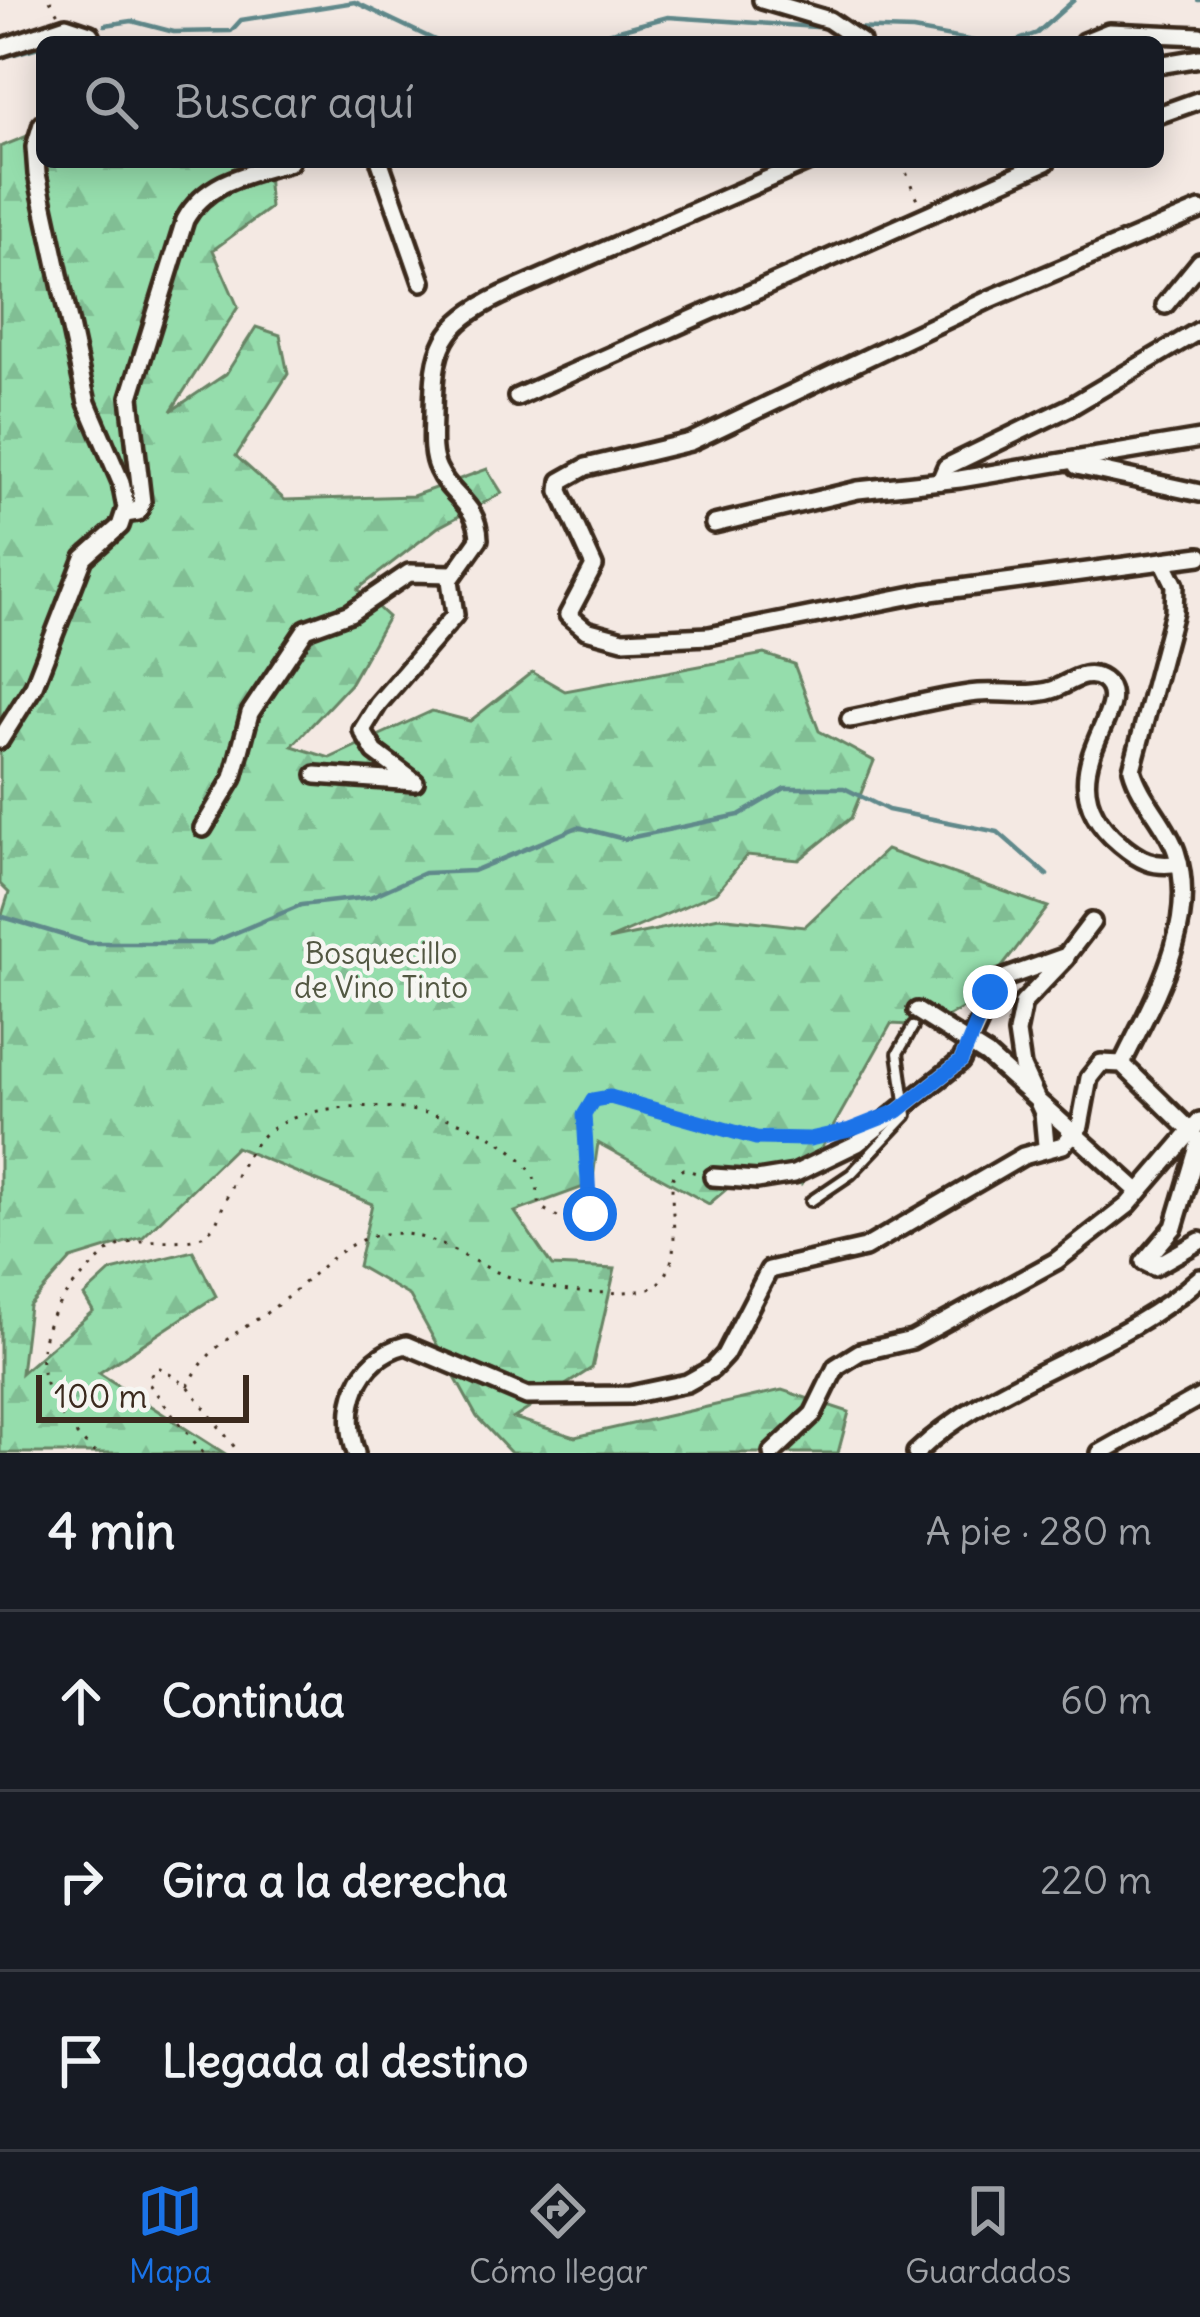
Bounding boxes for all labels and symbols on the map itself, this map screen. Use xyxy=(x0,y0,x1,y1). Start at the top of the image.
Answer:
park label: Bosquecillo de Vino Tinto xyxy=(294,934,468,1006)
route end xyxy=(963,965,1017,1019)
route start xyxy=(563,1187,617,1241)
scale bar xyxy=(36,1369,249,1422)

